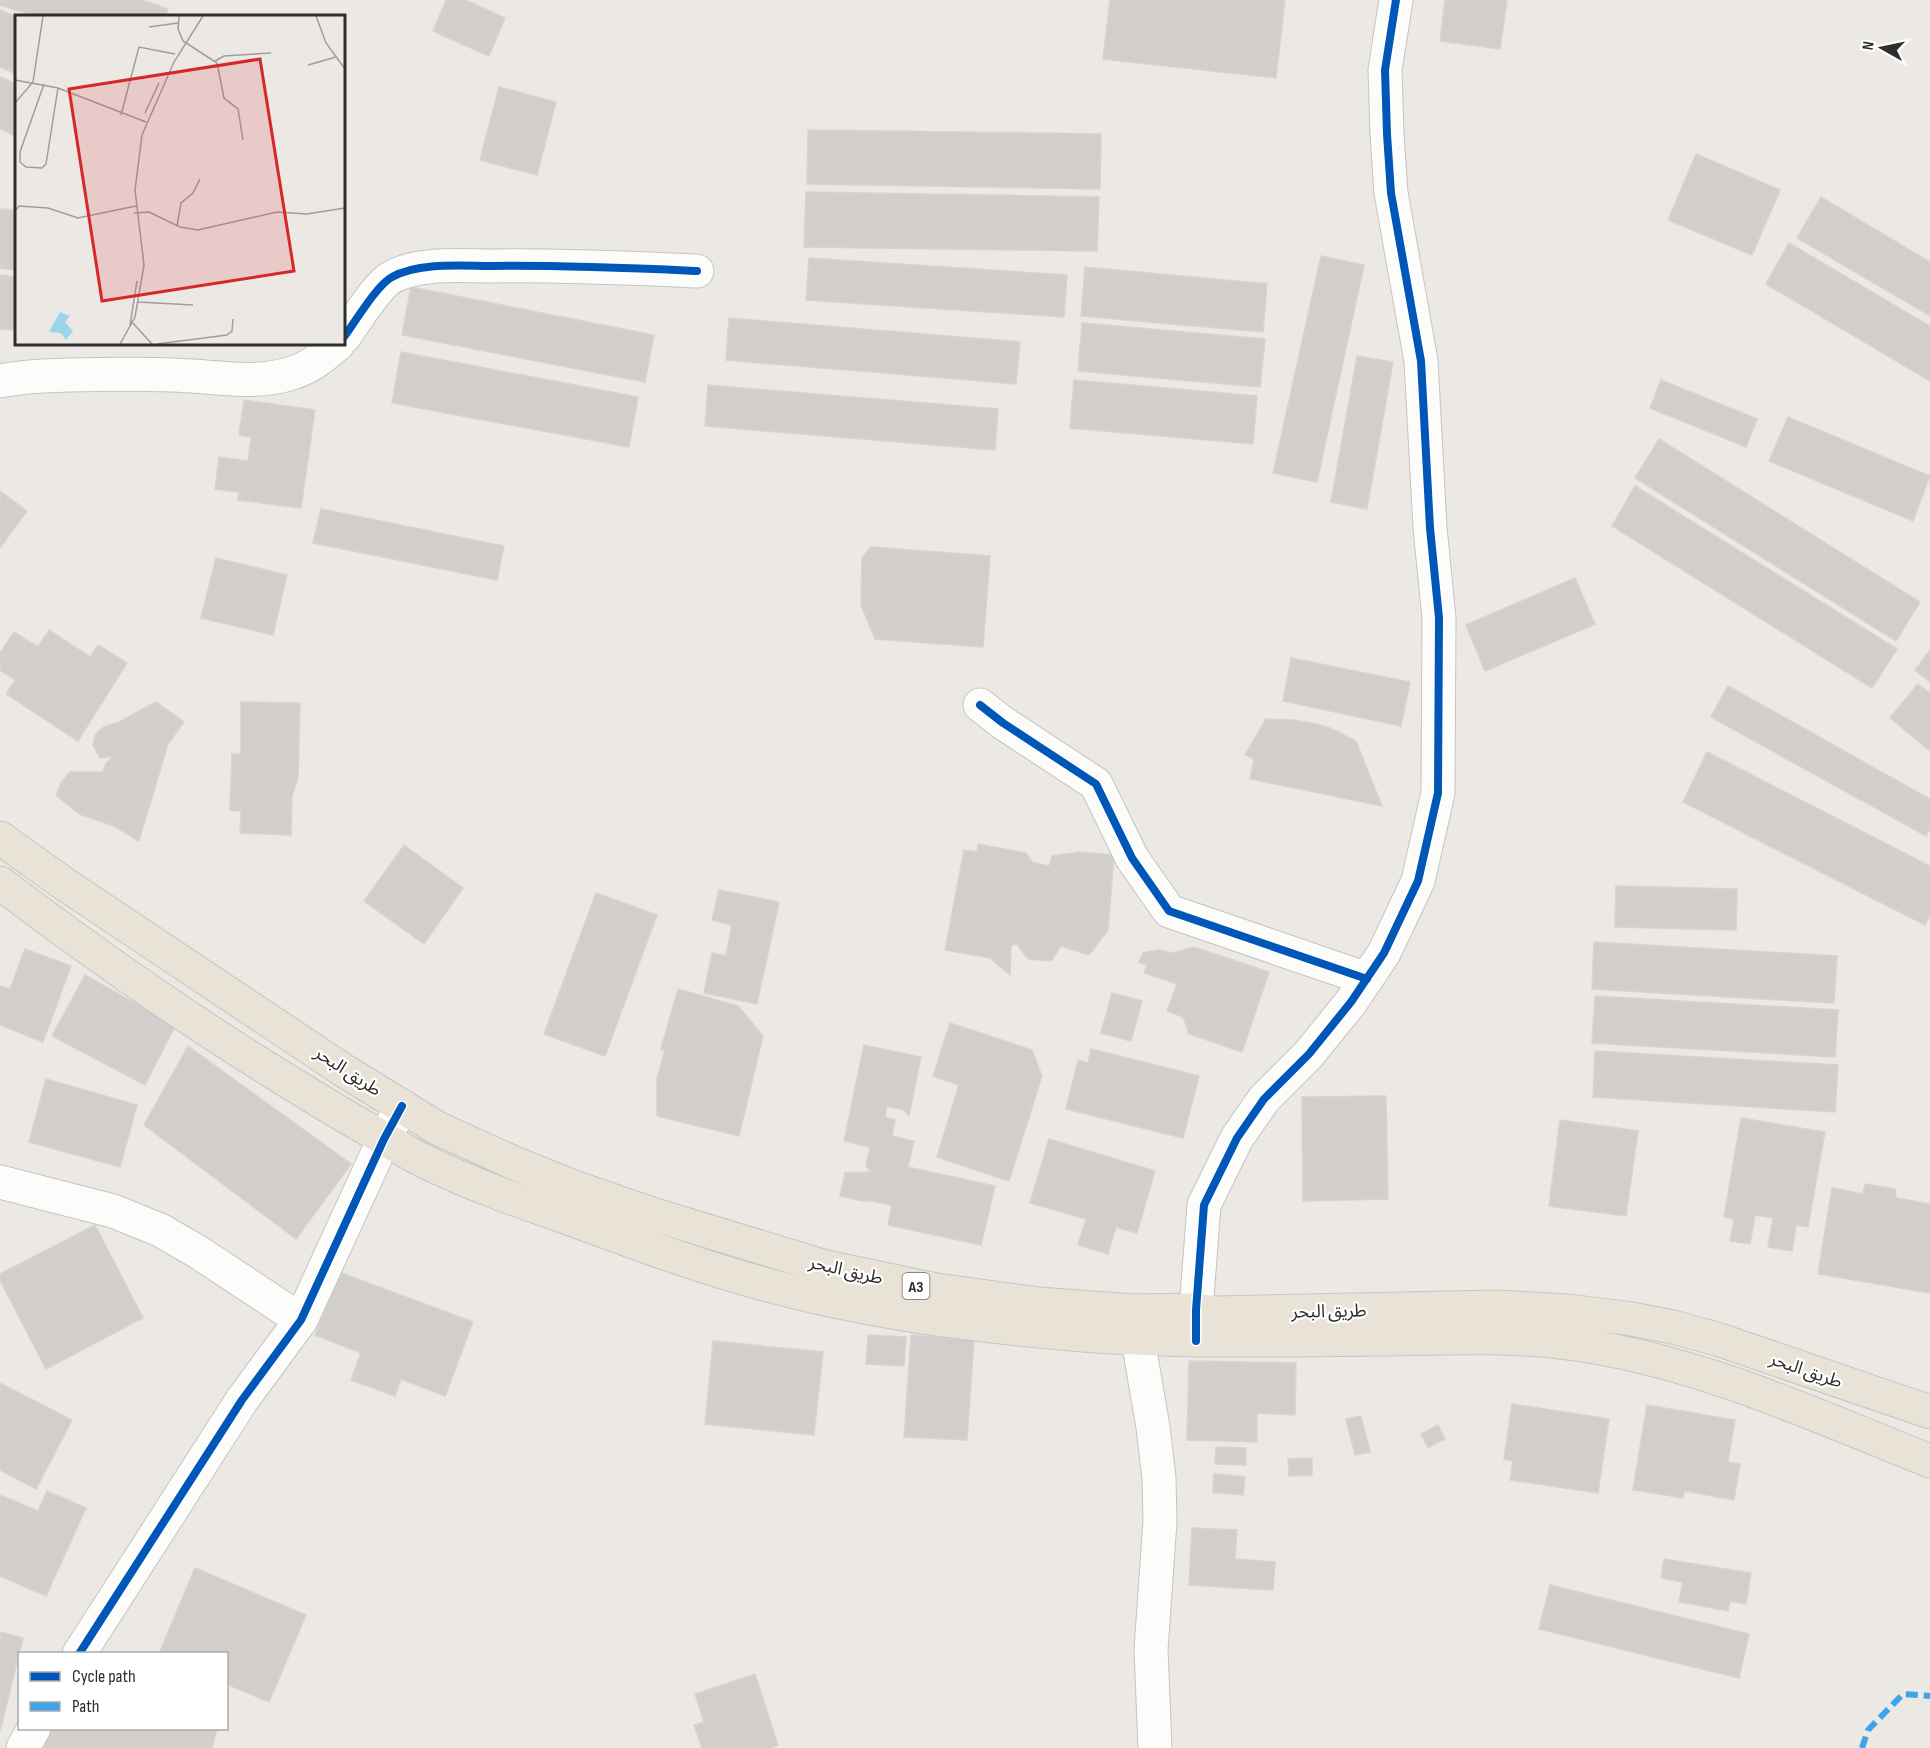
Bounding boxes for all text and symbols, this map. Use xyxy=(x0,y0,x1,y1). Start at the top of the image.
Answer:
inset map xyxy=(15,15,345,345)
north arrow xyxy=(1852,18,1912,78)
text: N xyxy=(1859,40,1879,52)
street label: طريق البحر xyxy=(310,1042,385,1101)
street label: طريق البحر xyxy=(806,1252,885,1289)
road number: A3 xyxy=(902,1273,930,1299)
street label: طريق البحر xyxy=(1290,1300,1367,1323)
street label: طريق البحر xyxy=(1766,1348,1845,1393)
legend xyxy=(18,1652,228,1730)
text: Cycle path xyxy=(72,1666,136,1687)
text: Path xyxy=(72,1696,100,1717)

